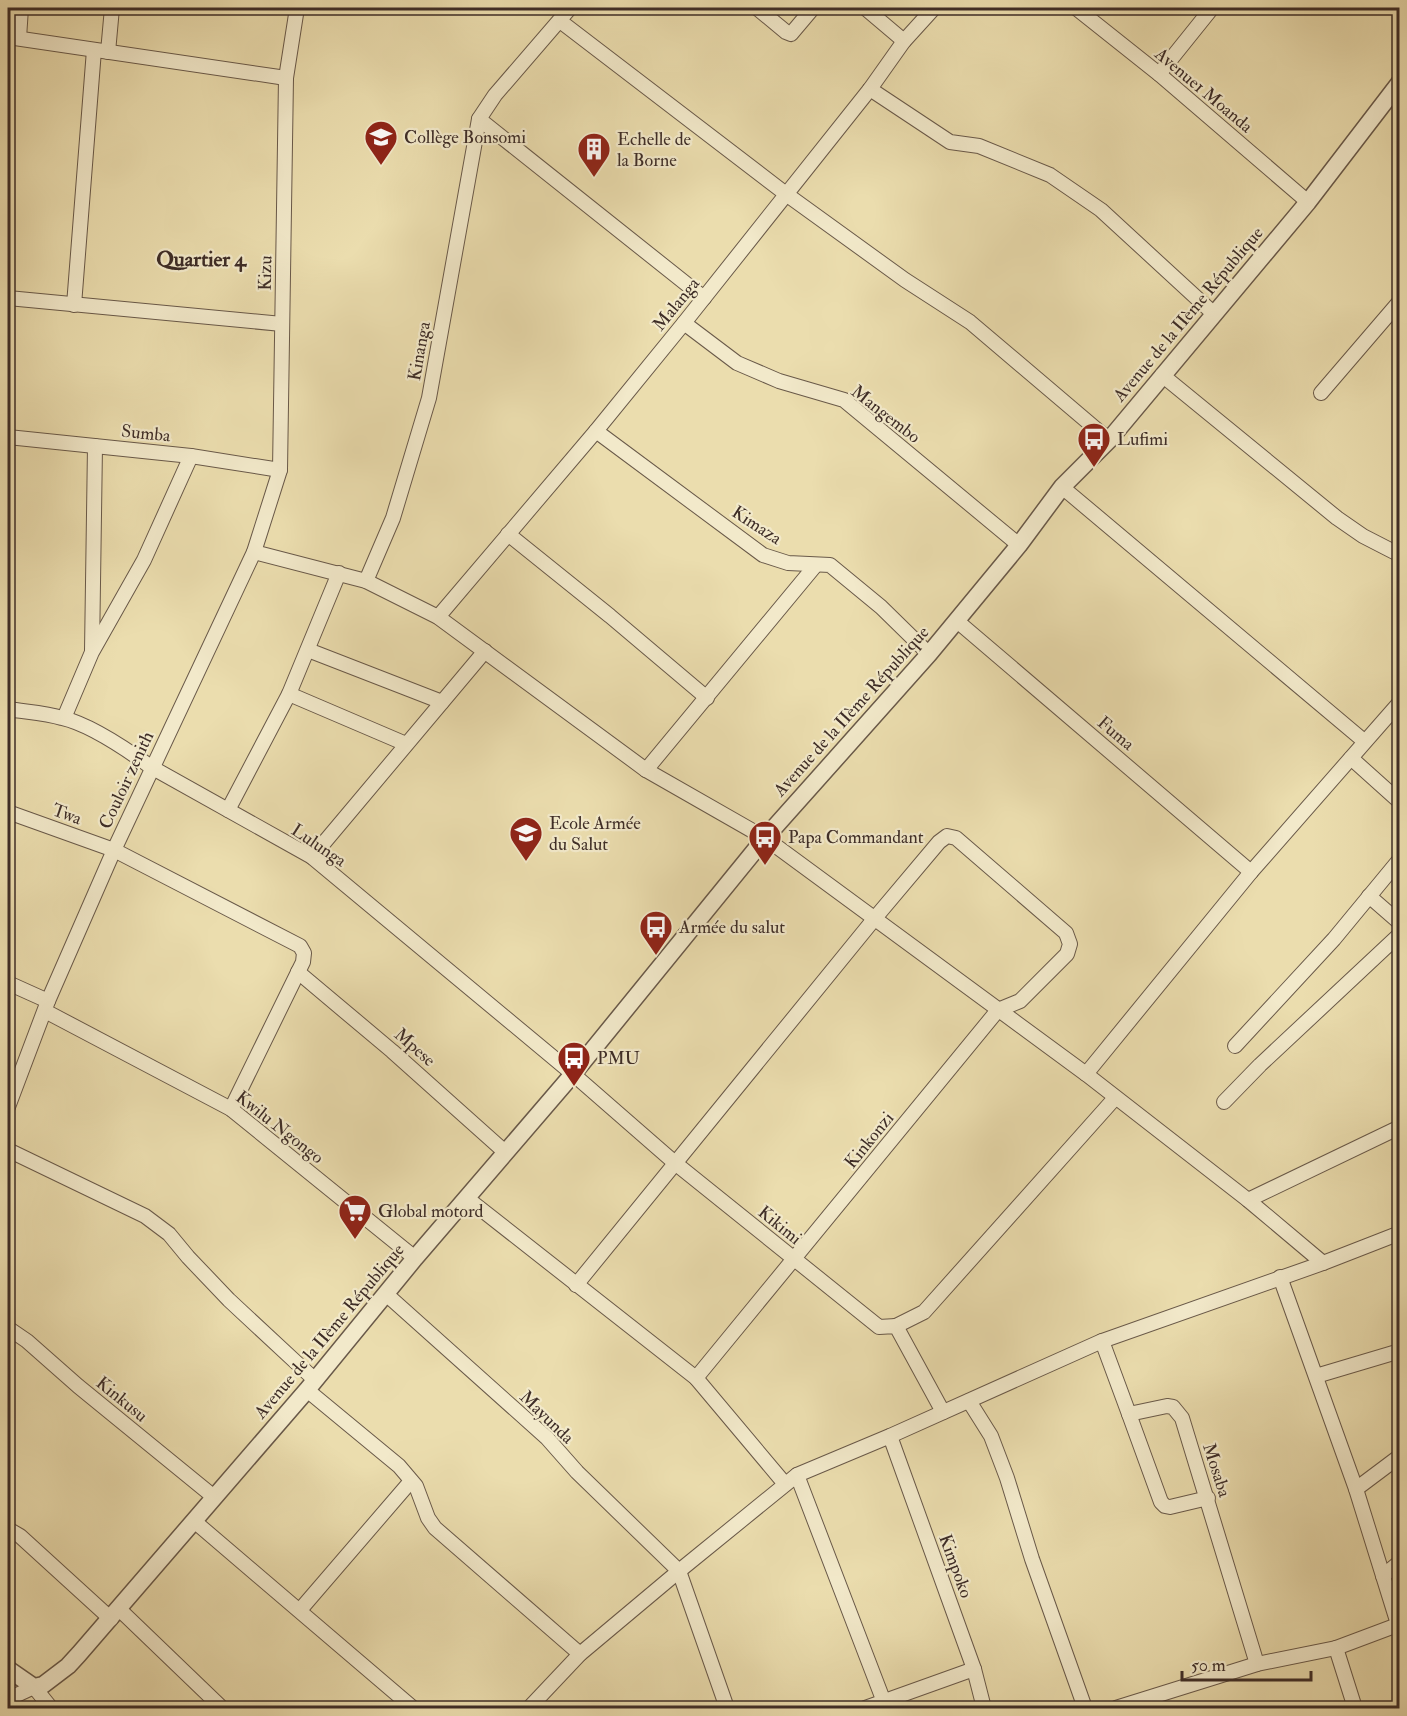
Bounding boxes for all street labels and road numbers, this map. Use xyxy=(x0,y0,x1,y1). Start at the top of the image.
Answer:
street label: Avenue1 Moanda xyxy=(1149,42,1258,138)
street label: Avenue de la IIème République xyxy=(1108,222,1269,407)
street label: Kizu xyxy=(254,255,277,291)
street label: Malanga xyxy=(648,272,705,336)
street label: Kinanga xyxy=(403,319,436,382)
street label: Mangembo xyxy=(846,380,925,449)
street label: Sumba xyxy=(120,419,172,448)
street label: Kimaza xyxy=(727,501,786,550)
street label: Avenue de la IIème République xyxy=(768,621,934,802)
street label: Fuma xyxy=(1092,711,1139,756)
street label: Couloir zenith xyxy=(94,727,159,833)
street label: Twa xyxy=(49,799,85,831)
street label: Lulunga xyxy=(287,819,351,873)
street label: Mpese xyxy=(389,1023,441,1072)
street label: Kwilu Ngongo xyxy=(231,1086,329,1169)
street label: Kinkonzi xyxy=(840,1107,899,1173)
street label: Kikimi xyxy=(753,1201,806,1250)
street label: Avenue de la IIème République xyxy=(249,1239,410,1424)
street label: Kinkusu xyxy=(91,1372,152,1427)
street label: Mayunda xyxy=(514,1386,579,1449)
street label: Mosaba xyxy=(1197,1440,1236,1501)
street label: Kimpoko xyxy=(933,1531,978,1601)

